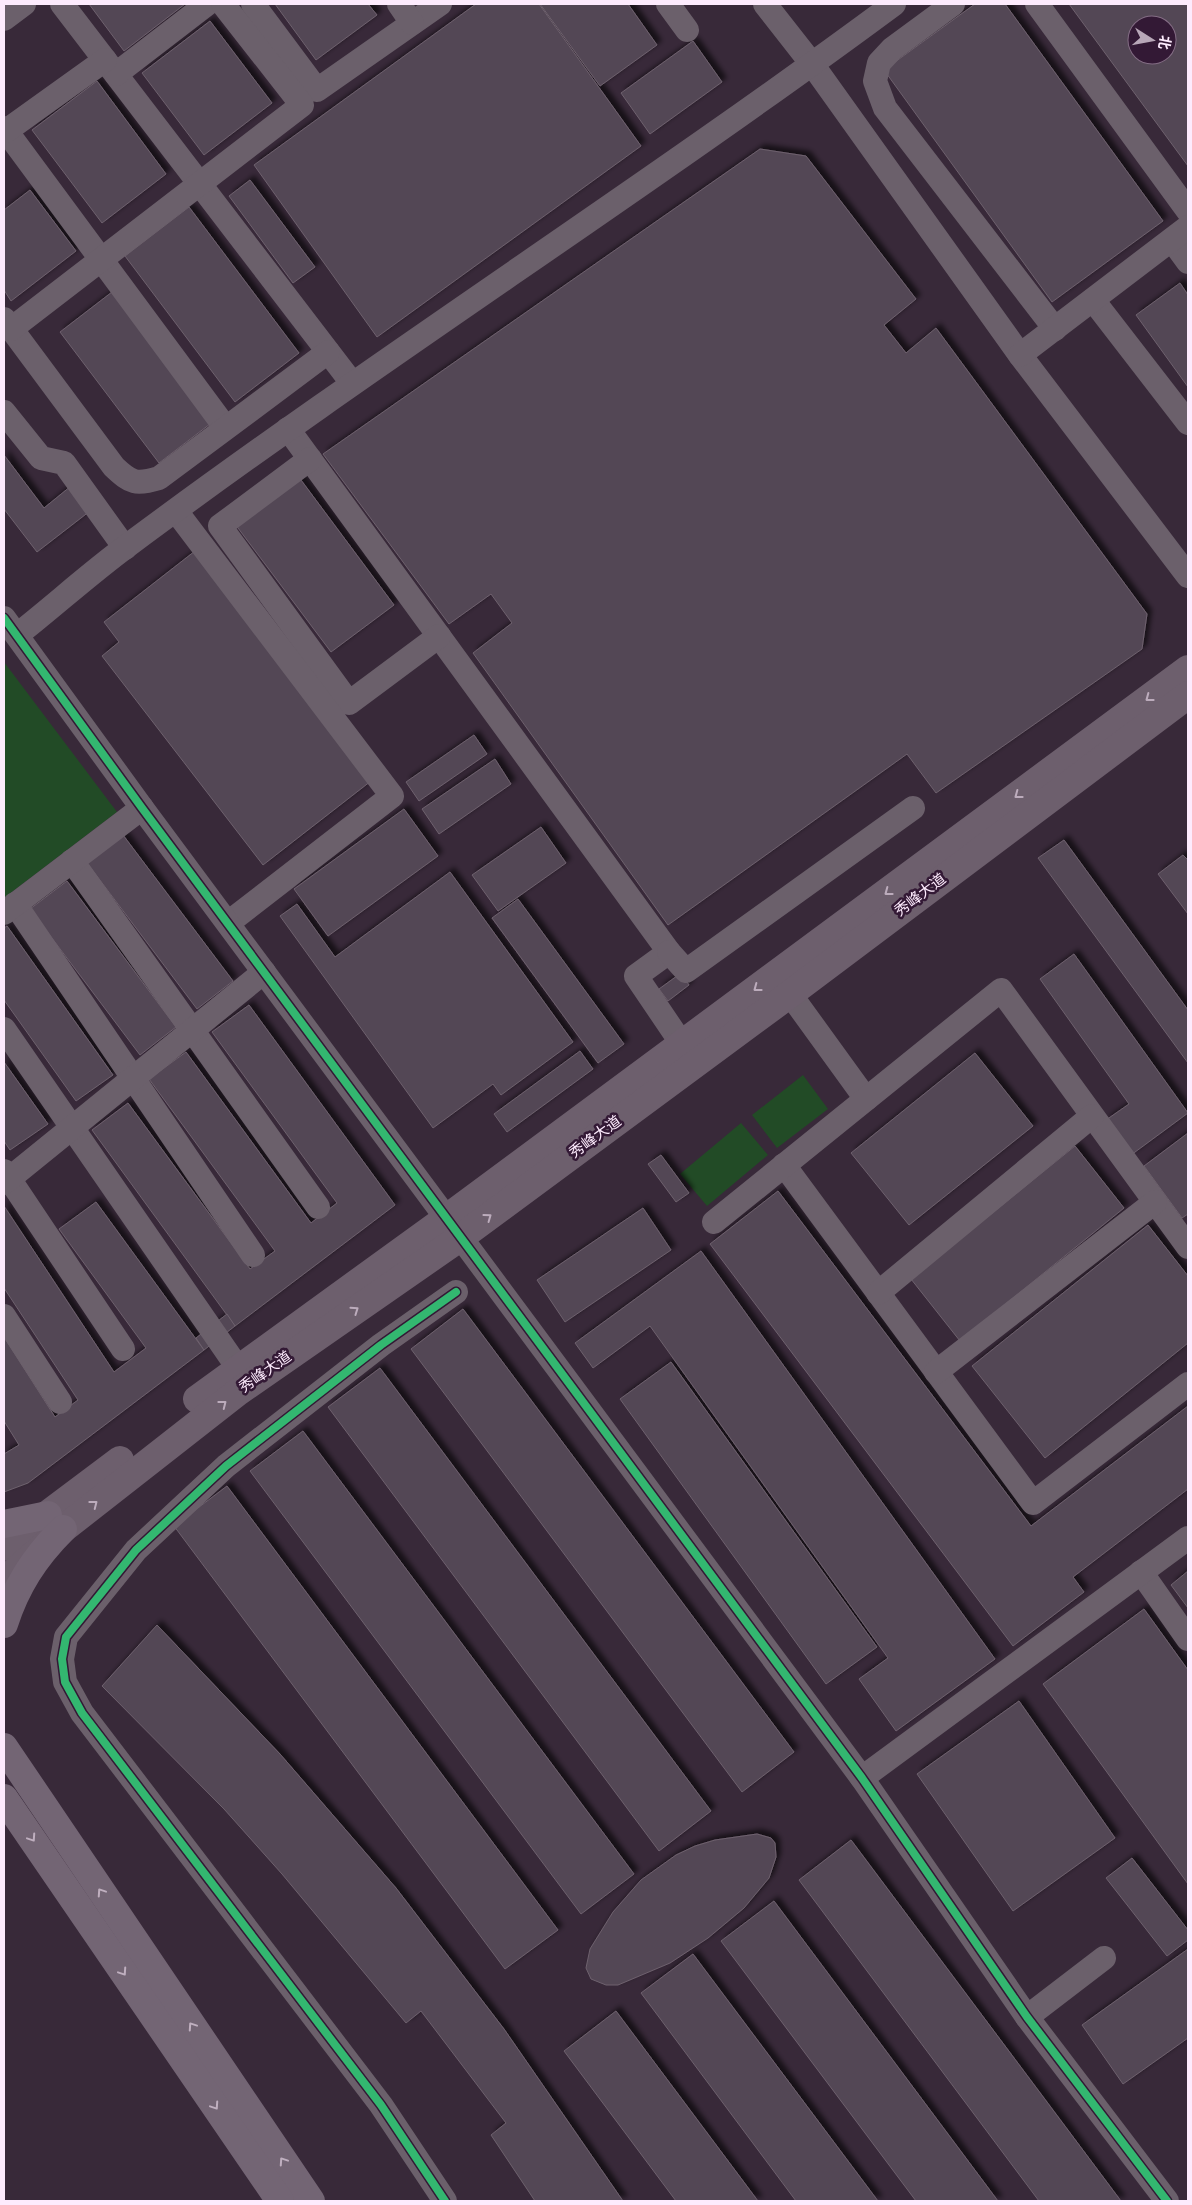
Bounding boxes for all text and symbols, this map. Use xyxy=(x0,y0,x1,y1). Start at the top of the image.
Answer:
north arrow xyxy=(1127,15,1177,65)
text: 北 xyxy=(1154,34,1173,51)
one-way arrow xyxy=(1145,692,1155,701)
one-way arrow xyxy=(1014,789,1024,798)
street label: 秀峰大道 xyxy=(891,870,951,922)
one-way arrow xyxy=(885,886,894,894)
one-way arrow xyxy=(753,982,763,991)
street label: 秀峰大道 xyxy=(566,1112,626,1163)
one-way arrow xyxy=(482,1214,492,1223)
one-way arrow xyxy=(349,1307,359,1316)
street label: 秀峰大道 xyxy=(235,1347,296,1398)
one-way arrow xyxy=(217,1402,226,1410)
one-way arrow xyxy=(88,1501,98,1510)
one-way arrow xyxy=(26,1832,35,1842)
one-way arrow xyxy=(98,1888,107,1898)
one-way arrow xyxy=(117,1966,126,1976)
one-way arrow xyxy=(189,2023,198,2032)
one-way arrow xyxy=(209,2101,218,2110)
one-way arrow xyxy=(280,2157,289,2167)

